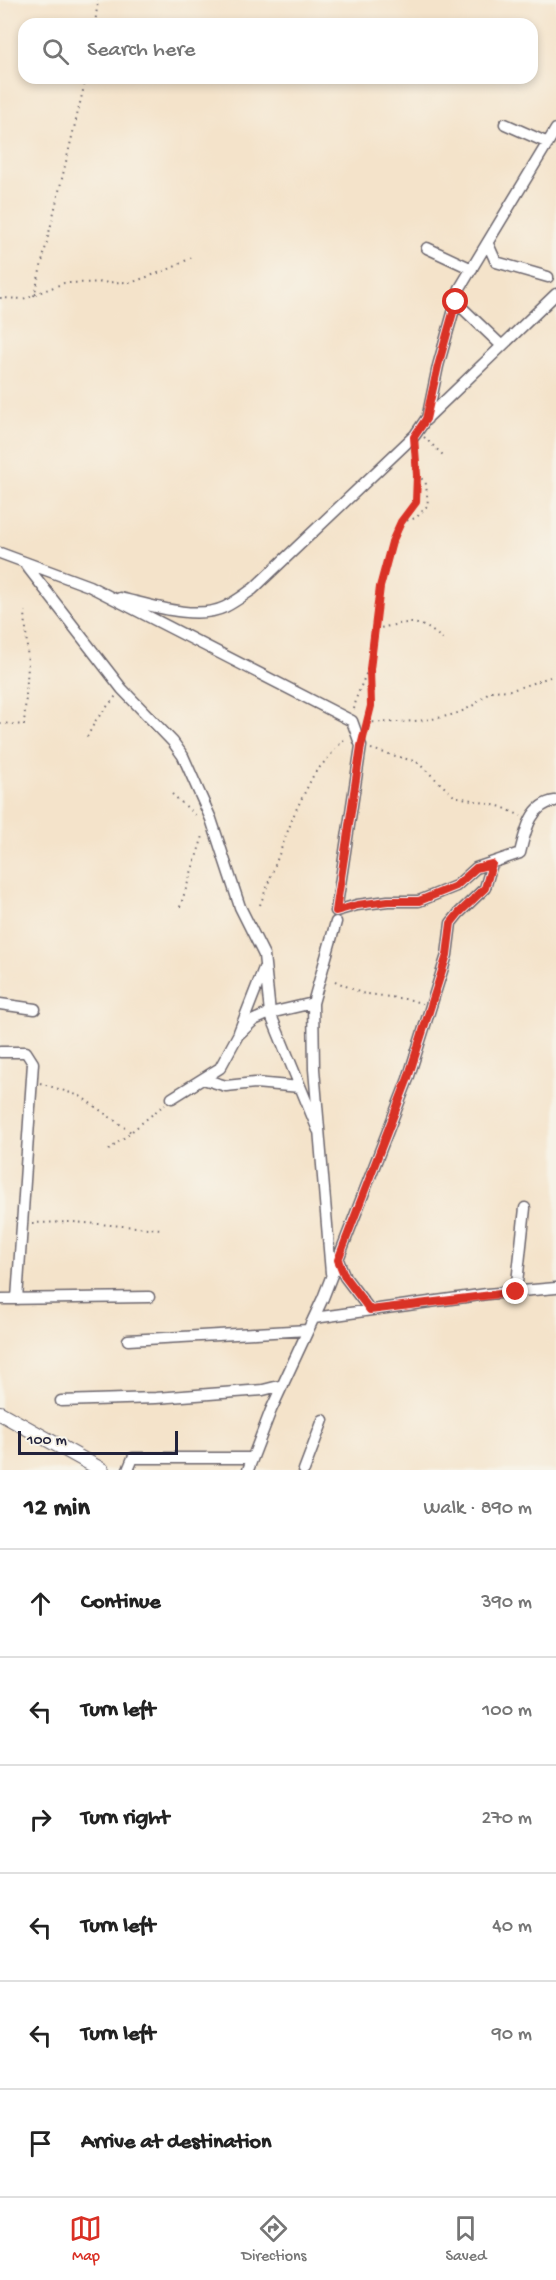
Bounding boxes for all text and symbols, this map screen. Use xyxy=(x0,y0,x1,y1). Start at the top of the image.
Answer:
search box xyxy=(18,18,538,84)
icon: search xyxy=(39,35,72,68)
text: Search here xyxy=(87,38,195,64)
route start xyxy=(442,288,468,314)
route end xyxy=(502,1278,528,1304)
scale bar xyxy=(18,1428,178,1456)
text: 100 m xyxy=(27,1432,67,1451)
text: 12 min xyxy=(24,1494,90,1525)
text: Walk · 890 m xyxy=(424,1498,532,1521)
icon: ahead xyxy=(24,1587,57,1620)
text: Continue xyxy=(81,1590,161,1616)
text: 390 m xyxy=(481,1592,532,1615)
icon: left xyxy=(24,1695,57,1728)
text: Turn left xyxy=(81,1698,155,1724)
text: 100 m xyxy=(482,1700,532,1723)
icon: right xyxy=(24,1803,57,1836)
text: Turn right xyxy=(81,1806,169,1832)
text: 270 m xyxy=(482,1808,532,1831)
icon: left xyxy=(24,1911,57,1944)
text: Turn left xyxy=(81,1914,155,1940)
text: 40 m xyxy=(492,1916,532,1939)
icon: left xyxy=(24,2019,57,2052)
text: Turn left xyxy=(81,2022,155,2048)
text: 90 m xyxy=(492,2024,532,2047)
icon: arrive xyxy=(24,2127,57,2160)
text: Arrive at destination xyxy=(81,2130,271,2156)
tab: Map xyxy=(69,2212,102,2267)
tab: Directions xyxy=(241,2212,307,2267)
tab: Saved xyxy=(445,2212,486,2267)

